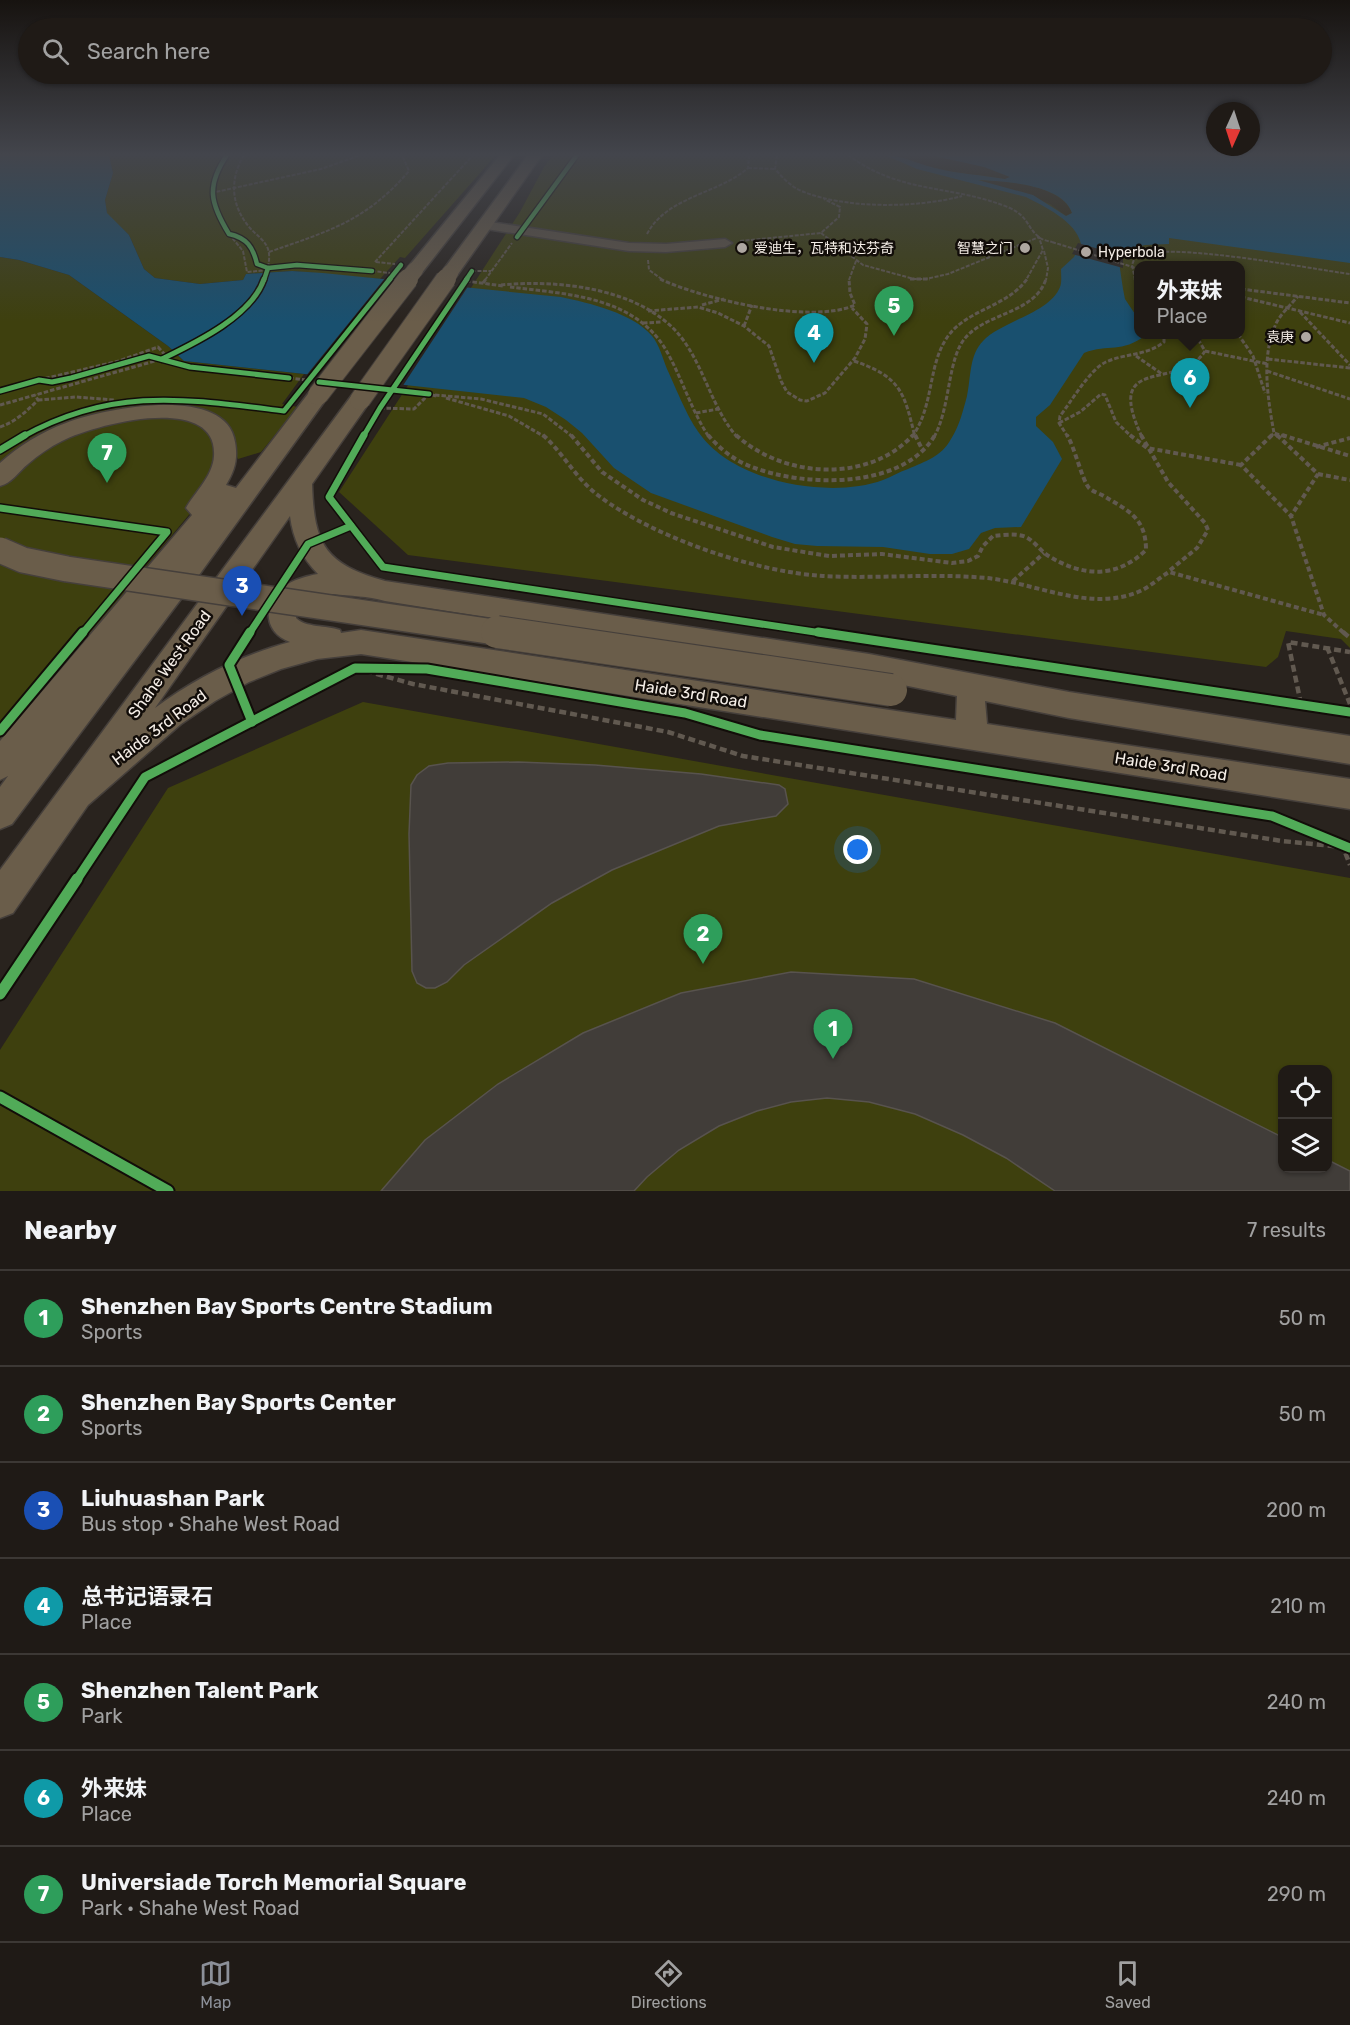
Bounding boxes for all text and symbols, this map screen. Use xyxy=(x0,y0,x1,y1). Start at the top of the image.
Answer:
search box xyxy=(18,18,1332,84)
icon: search xyxy=(39,35,72,68)
text: Search here xyxy=(87,38,210,65)
north arrow xyxy=(1206,102,1260,156)
place label: 爱迪生，瓦特和达芬奇 xyxy=(754,240,894,257)
place label: 智慧之门 xyxy=(957,240,1013,257)
marker: 爱迪生，瓦特和达芬奇 xyxy=(735,241,749,255)
marker: 智慧之门 xyxy=(1018,241,1032,255)
place label: Hyperbola xyxy=(1098,244,1165,261)
marker: Hyperbola xyxy=(1079,245,1093,259)
popup xyxy=(1134,261,1245,339)
text: 外来妹 xyxy=(1156,277,1223,304)
pin: 5 xyxy=(874,286,914,336)
text: Place xyxy=(1156,304,1207,328)
pin: 4 xyxy=(794,314,834,363)
place label: 袁庚 xyxy=(1266,329,1294,346)
marker: 袁庚 xyxy=(1299,330,1313,344)
pin: 6 xyxy=(1170,358,1210,408)
pin: 7 xyxy=(88,434,126,483)
pin: 3 xyxy=(222,566,262,616)
street label: Shahe West Road xyxy=(124,607,215,722)
street label: Haide 3rd Road xyxy=(633,675,748,712)
street label: Haide 3rd Road xyxy=(108,686,210,769)
street label: Haide 3rd Road xyxy=(1113,748,1228,785)
your location xyxy=(843,835,872,864)
pin: 2 xyxy=(684,914,722,964)
pin: 1 xyxy=(814,1010,852,1059)
map controls xyxy=(1278,1065,1332,1173)
button: locate xyxy=(1278,1065,1332,1119)
button: layers xyxy=(1278,1119,1332,1173)
text: Nearby xyxy=(24,1215,117,1246)
text: 7 results xyxy=(1247,1218,1326,1242)
text: Shenzhen Bay Sports Centre Stadium xyxy=(81,1293,493,1320)
text: 1 xyxy=(39,1306,48,1330)
text: 50 m xyxy=(1279,1306,1326,1330)
text: Sports xyxy=(81,1320,142,1344)
text: Shenzhen Bay Sports Center xyxy=(81,1389,396,1416)
text: 2 xyxy=(37,1402,50,1426)
text: 50 m xyxy=(1279,1402,1326,1426)
text: Sports xyxy=(81,1416,142,1440)
text: Liuhuashan Park xyxy=(81,1485,265,1512)
text: 3 xyxy=(37,1498,50,1522)
text: 200 m xyxy=(1266,1498,1326,1522)
text: Bus stop · Shahe West Road xyxy=(81,1512,340,1536)
text: 总书记语录石 xyxy=(81,1583,213,1610)
text: 4 xyxy=(37,1594,50,1618)
text: 210 m xyxy=(1270,1594,1326,1618)
text: Place xyxy=(81,1610,132,1634)
text: Shenzhen Talent Park xyxy=(81,1677,319,1704)
text: 5 xyxy=(37,1690,50,1714)
text: 240 m xyxy=(1267,1690,1326,1714)
text: Park xyxy=(81,1704,123,1728)
text: 外来妹 xyxy=(81,1775,147,1802)
text: 6 xyxy=(37,1786,50,1810)
text: 240 m xyxy=(1267,1786,1326,1810)
text: Place xyxy=(81,1802,132,1826)
text: Universiade Torch Memorial Square xyxy=(81,1869,467,1896)
text: 7 xyxy=(38,1882,49,1906)
text: 290 m xyxy=(1267,1882,1326,1906)
text: Park · Shahe West Road xyxy=(81,1896,300,1920)
tab: Map xyxy=(199,1957,232,2012)
tab: Directions xyxy=(631,1957,707,2012)
tab: Saved xyxy=(1105,1957,1151,2012)

